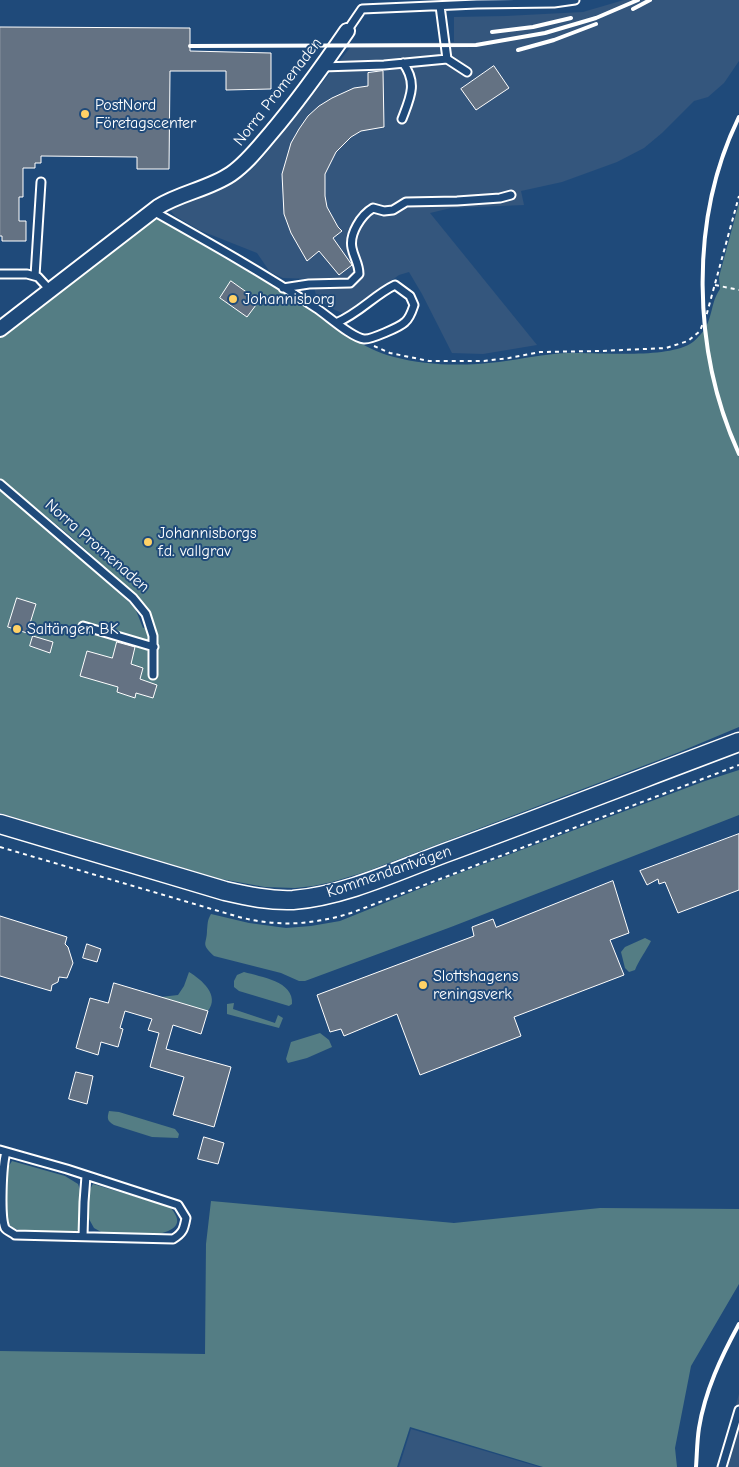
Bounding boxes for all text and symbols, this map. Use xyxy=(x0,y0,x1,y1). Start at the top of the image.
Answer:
street label: Norra Promenaden xyxy=(230,34,326,150)
place label: PostNord Företagscenter xyxy=(95,95,196,133)
marker: PostNord Företagscenter xyxy=(79,108,91,120)
place label: Johannisborg xyxy=(243,289,335,309)
marker: Johannisborg xyxy=(227,293,239,305)
street label: Norra Promenaden xyxy=(41,495,153,597)
place label: Johannisborgs f.d. vallgrav xyxy=(158,523,257,561)
marker: Johannisborgs f.d. vallgrav xyxy=(142,536,154,548)
place label: Saltängen BK xyxy=(27,619,118,639)
marker: Saltängen BK xyxy=(11,623,23,635)
street label: Kommendantvägen xyxy=(324,842,454,902)
place label: Slottshagens reningsverk xyxy=(433,966,518,1004)
marker: Slottshagens reningsverk xyxy=(417,979,429,991)

